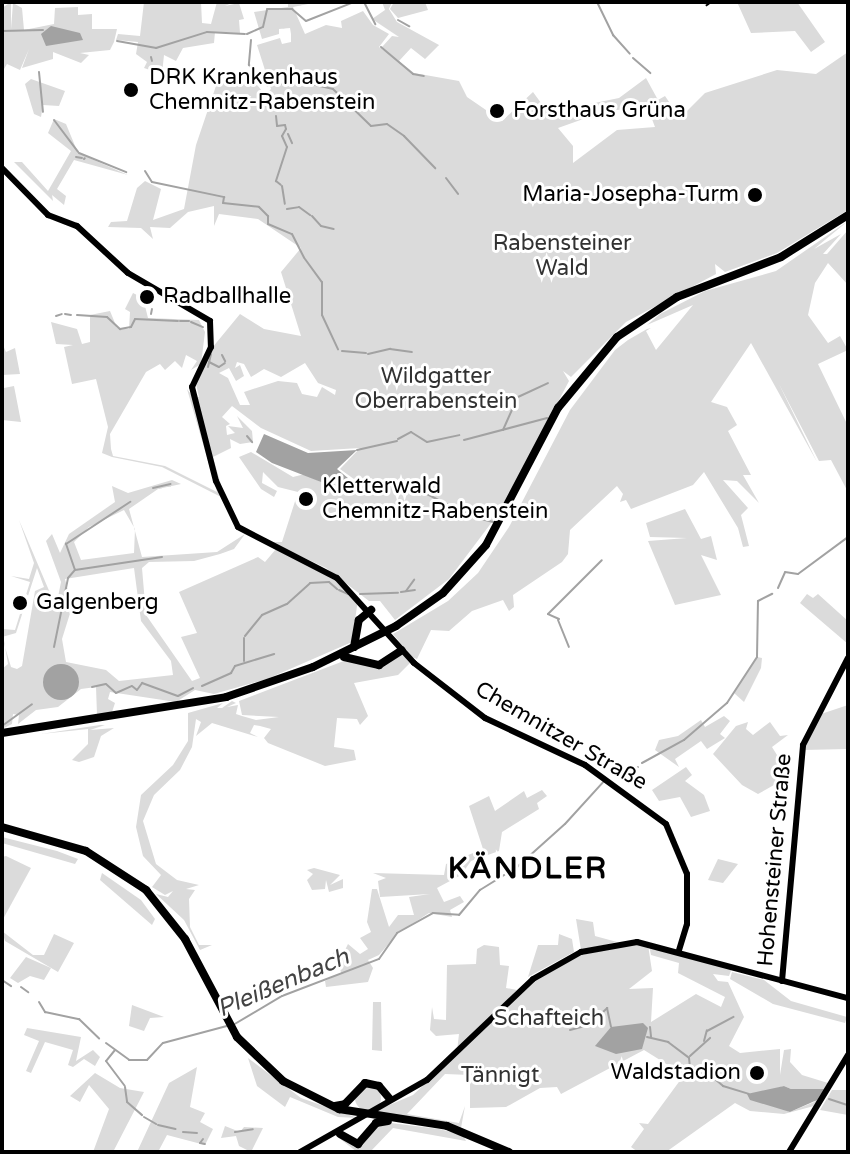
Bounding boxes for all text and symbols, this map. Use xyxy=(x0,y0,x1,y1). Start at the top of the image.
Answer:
place label: DRK Krankenhaus Chemnitz-Rabenstein xyxy=(149,64,375,116)
marker: DRK Krankenhaus Chemnitz-Rabenstein xyxy=(120,79,142,101)
place label: Forsthaus Grüna xyxy=(513,98,686,124)
marker: Forsthaus Grüna xyxy=(488,102,506,120)
place label: Maria-Josepha-Turm xyxy=(522,182,739,208)
marker: Maria-Josepha-Turm xyxy=(746,186,764,204)
park label: Rabensteiner Wald xyxy=(493,230,631,282)
place label: Radballhalle xyxy=(163,284,291,310)
marker: Radballhalle xyxy=(138,288,156,306)
park label: Wildgatter Oberrabenstein xyxy=(355,363,517,414)
place label: Kletterwald Chemnitz-Rabenstein xyxy=(322,473,548,524)
marker: Kletterwald Chemnitz-Rabenstein xyxy=(297,490,315,508)
place label: Galgenberg xyxy=(36,590,159,616)
marker: Galgenberg xyxy=(11,594,29,612)
street label: Chemnitzer Straße xyxy=(470,676,652,796)
street label: Hohensteiner Straße xyxy=(753,752,797,968)
district label: KÄNDLER xyxy=(448,851,608,887)
water label: Pleißenbach xyxy=(213,942,353,1024)
park label: Schafteich xyxy=(494,1006,604,1032)
place label: Waldstadion xyxy=(611,1060,741,1086)
park label: Tännigt xyxy=(461,1063,539,1089)
marker: Waldstadion xyxy=(748,1064,766,1082)

